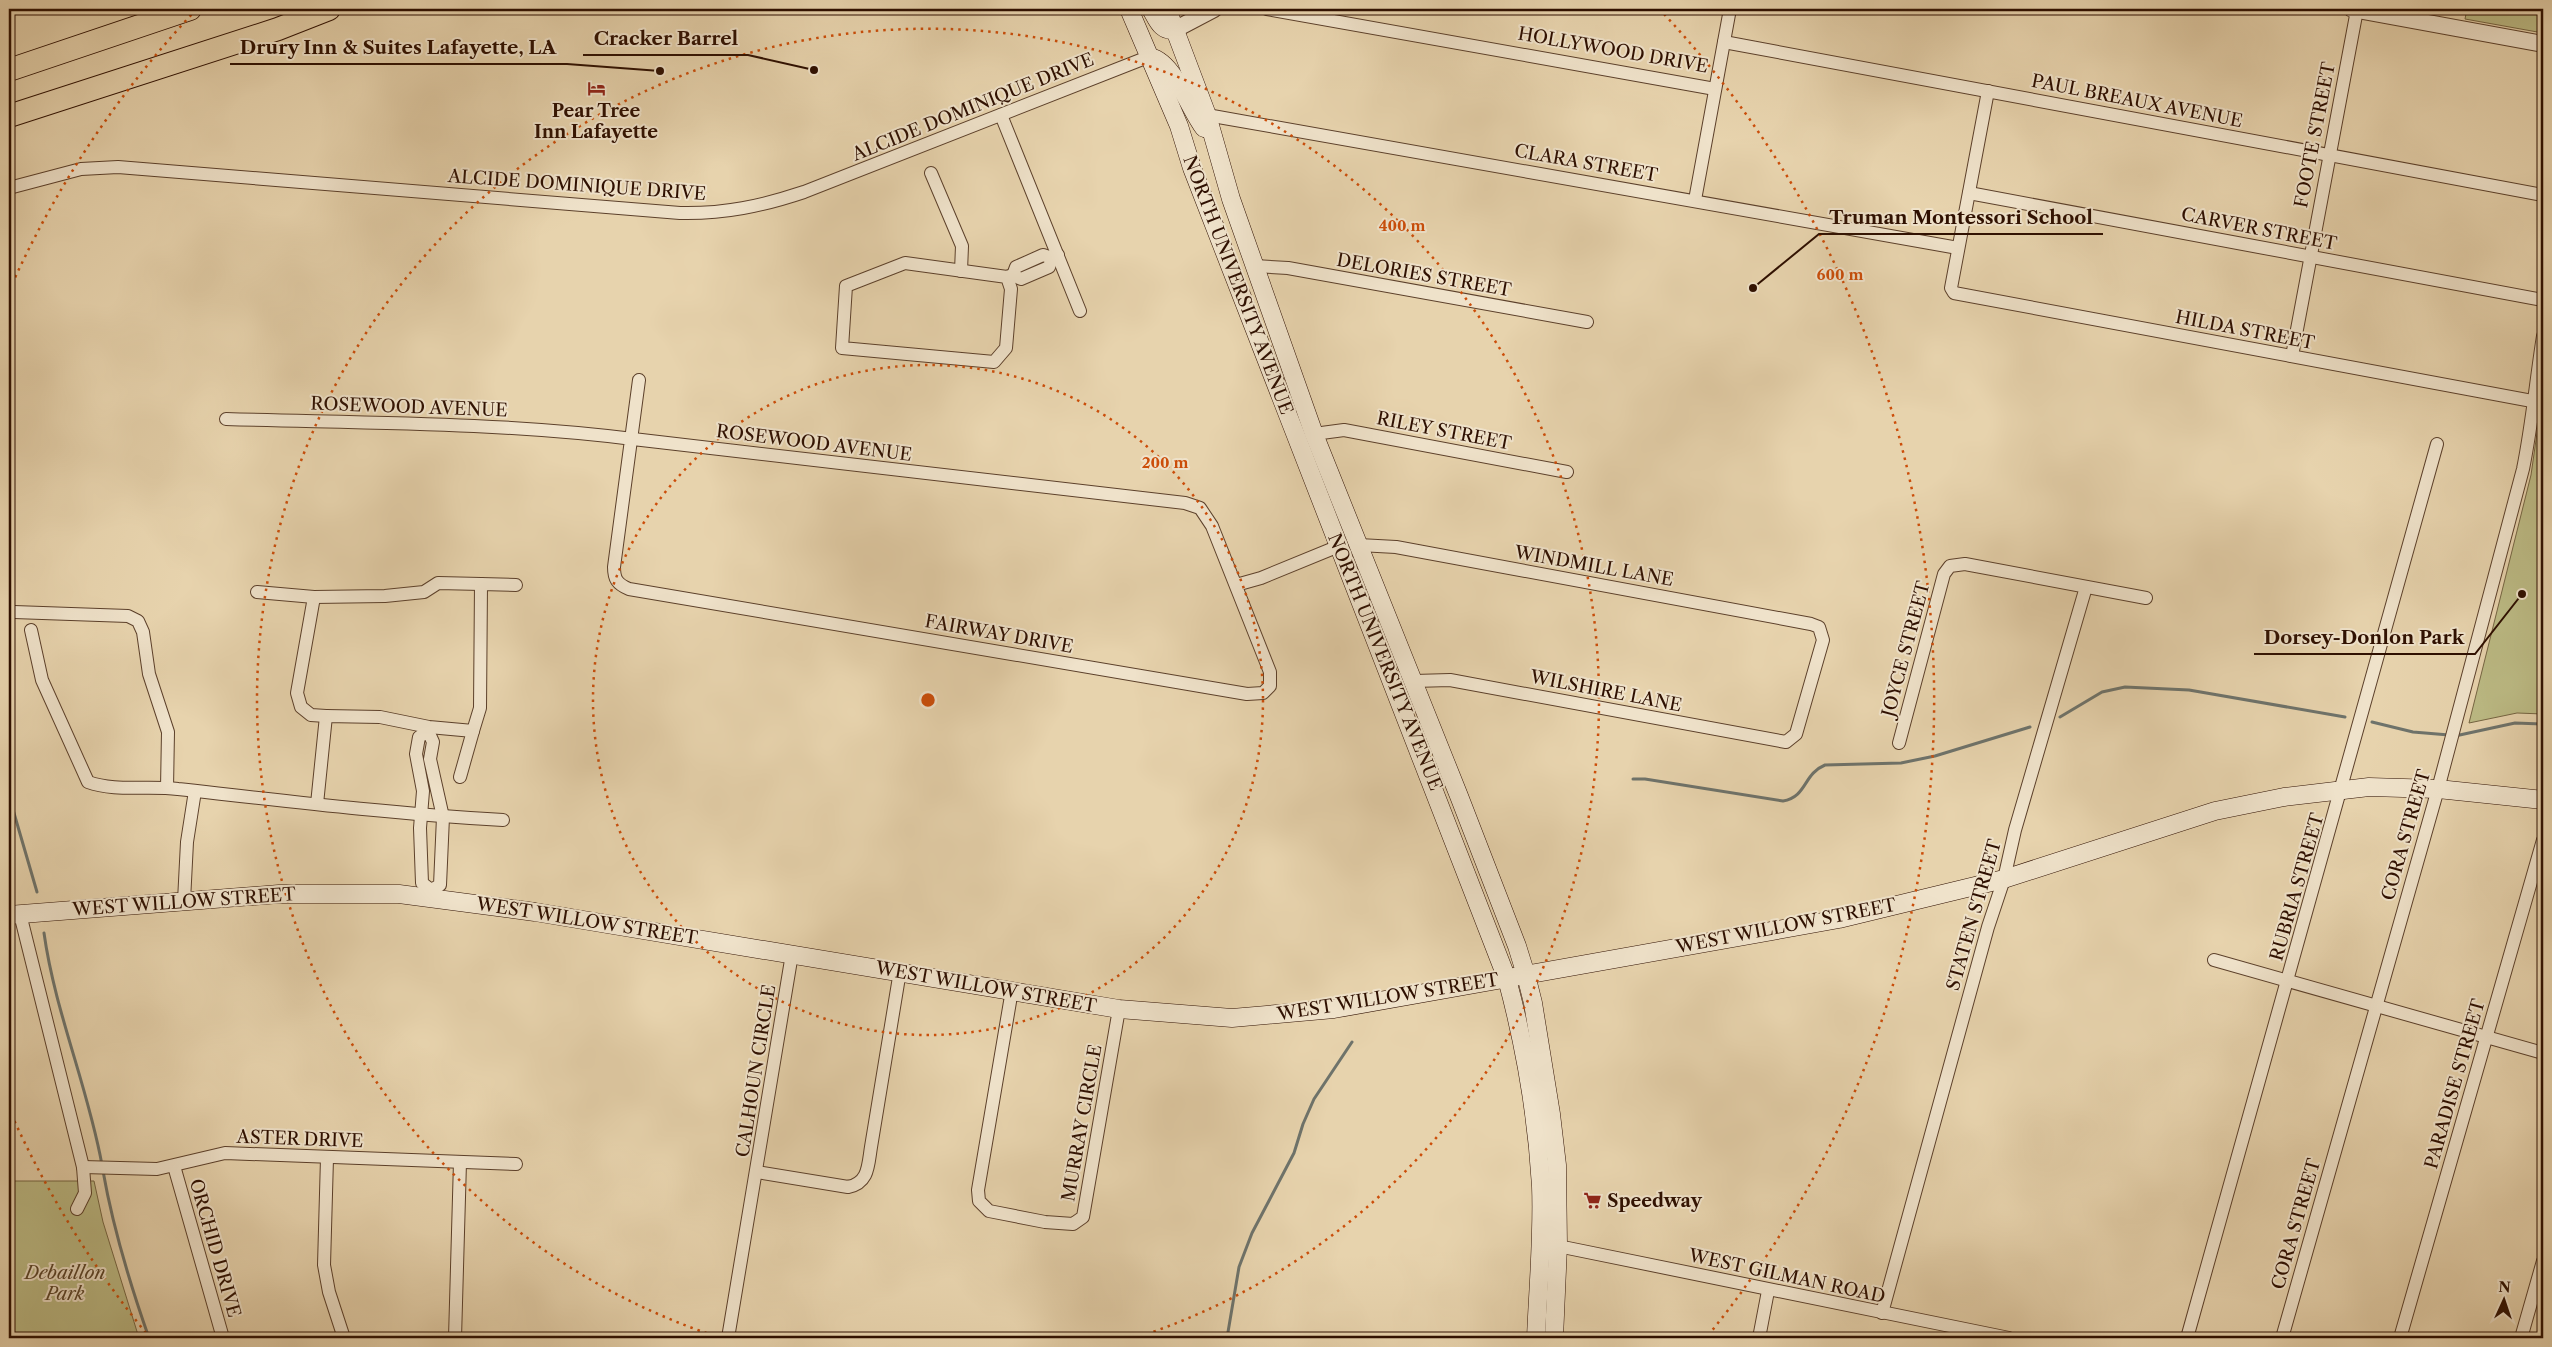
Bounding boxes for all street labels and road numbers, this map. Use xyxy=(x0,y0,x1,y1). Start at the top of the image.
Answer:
street label: HOLLYWOOD DRIVE xyxy=(1516,22,1710,78)
street label: ALCIDE DOMINIQUE DRIVE xyxy=(848,48,1097,166)
street label: FOOTE STREET xyxy=(2290,60,2340,210)
street label: PAUL BREAUX AVENUE xyxy=(2030,70,2244,132)
street label: CLARA STREET xyxy=(1513,140,1660,187)
street label: NORTH UNIVERSITY AVENUE xyxy=(1178,152,1298,418)
street label: ALCIDE DOMINIQUE DRIVE xyxy=(446,165,707,205)
street label: CARVER STREET xyxy=(2179,203,2339,255)
street label: DELORIES STREET xyxy=(1335,249,1514,301)
street label: HILDA STREET xyxy=(2174,306,2317,354)
street label: ROSEWOOD AVENUE xyxy=(310,393,508,421)
street label: RILEY STREET xyxy=(1375,407,1514,455)
street label: ROSEWOOD AVENUE xyxy=(715,420,913,466)
street label: NORTH UNIVERSITY AVENUE xyxy=(1323,530,1447,794)
street label: WINDMILL LANE xyxy=(1512,541,1675,591)
street label: JOYCE STREET xyxy=(1877,578,1935,722)
street label: FAIRWAY DRIVE xyxy=(923,610,1075,658)
street label: WILSHIRE LANE xyxy=(1527,665,1684,716)
street label: CORA STREET xyxy=(2377,767,2435,903)
street label: RUBRIA STREET xyxy=(2265,810,2329,963)
street label: STATEN STREET xyxy=(1942,836,2006,993)
street label: WEST WILLOW STREET xyxy=(70,883,297,921)
street label: WEST WILLOW STREET xyxy=(474,892,700,949)
street label: WEST WILLOW STREET xyxy=(1673,894,1899,958)
street label: WEST WILLOW STREET xyxy=(873,957,1099,1017)
street label: WEST WILLOW STREET xyxy=(1275,969,1501,1026)
street label: CALHOUN CIRCLE xyxy=(731,983,781,1159)
street label: PARADISE STREET xyxy=(2420,996,2490,1171)
street label: MURRAY CIRCLE xyxy=(1057,1043,1107,1203)
street label: ASTER DRIVE xyxy=(235,1126,364,1152)
street label: CORA STREET xyxy=(2267,1156,2325,1292)
street label: ORCHID DRIVE xyxy=(185,1176,245,1320)
street label: WEST GILMAN ROAD xyxy=(1686,1244,1887,1308)

